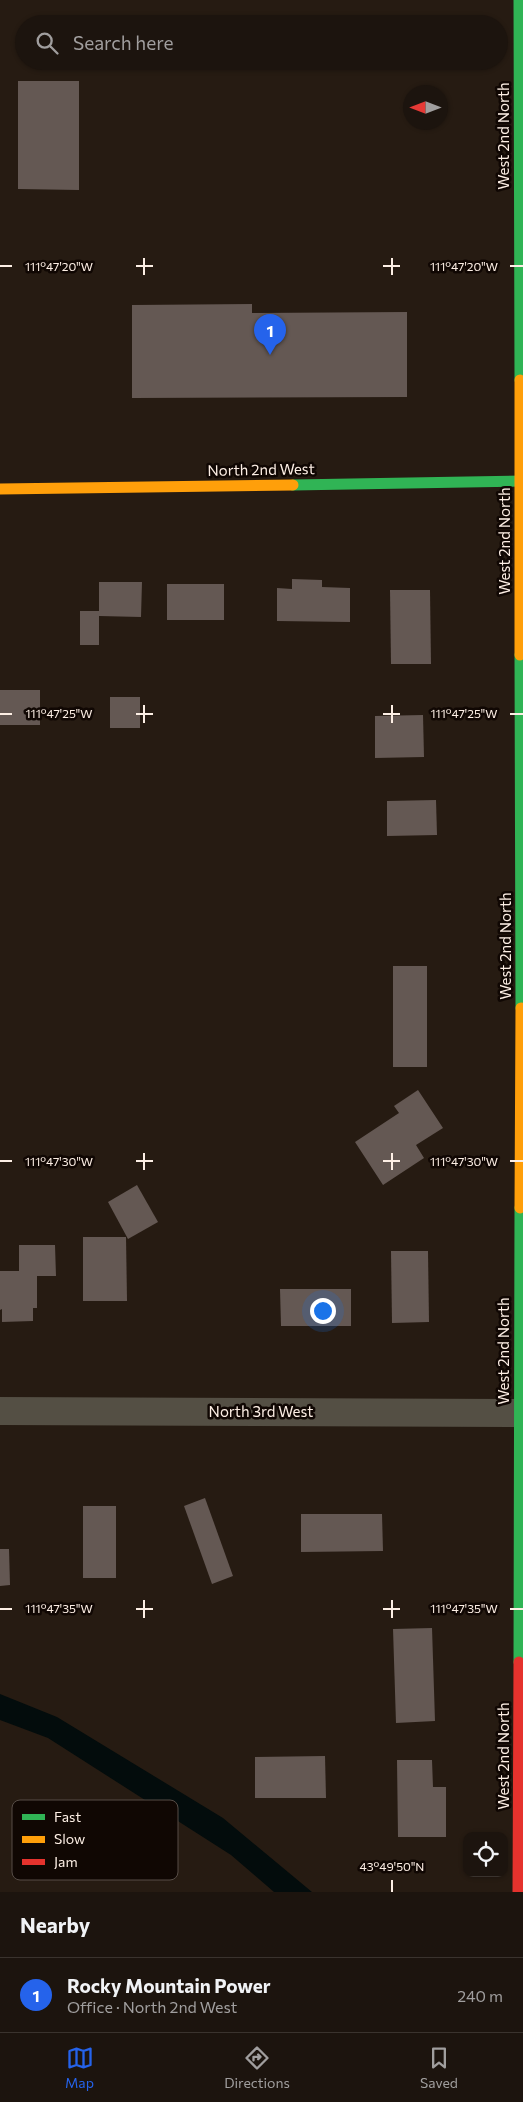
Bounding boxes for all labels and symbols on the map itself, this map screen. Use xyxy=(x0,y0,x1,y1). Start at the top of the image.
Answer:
street label: West 2nd North xyxy=(494,82,512,190)
north arrow xyxy=(403,85,448,130)
text: 111°47'20"W xyxy=(25,259,93,273)
text: 111°47'20"W xyxy=(430,259,498,273)
pin: 1 xyxy=(254,314,286,355)
street label: North 2nd West xyxy=(207,459,315,479)
street label: West 2nd North xyxy=(495,487,513,595)
text: 111°47'25"W xyxy=(25,706,93,720)
text: 111°47'25"W xyxy=(430,706,498,720)
street label: West 2nd North xyxy=(496,892,514,1000)
text: 111°47'30"W xyxy=(25,1154,93,1168)
text: 111°47'30"W xyxy=(430,1154,498,1168)
street label: West 2nd North xyxy=(494,1297,512,1405)
your location xyxy=(310,1298,336,1324)
street label: North 3rd West xyxy=(209,1402,313,1420)
text: 111°47'35"W xyxy=(25,1601,93,1615)
text: 111°47'35"W xyxy=(430,1601,498,1615)
street label: West 2nd North xyxy=(494,1702,512,1810)
legend xyxy=(12,1800,178,1880)
text: Fast xyxy=(54,1808,81,1825)
text: Slow xyxy=(54,1830,85,1847)
text: Jam xyxy=(54,1853,78,1870)
text: 43°49'50"N xyxy=(360,1859,424,1873)

